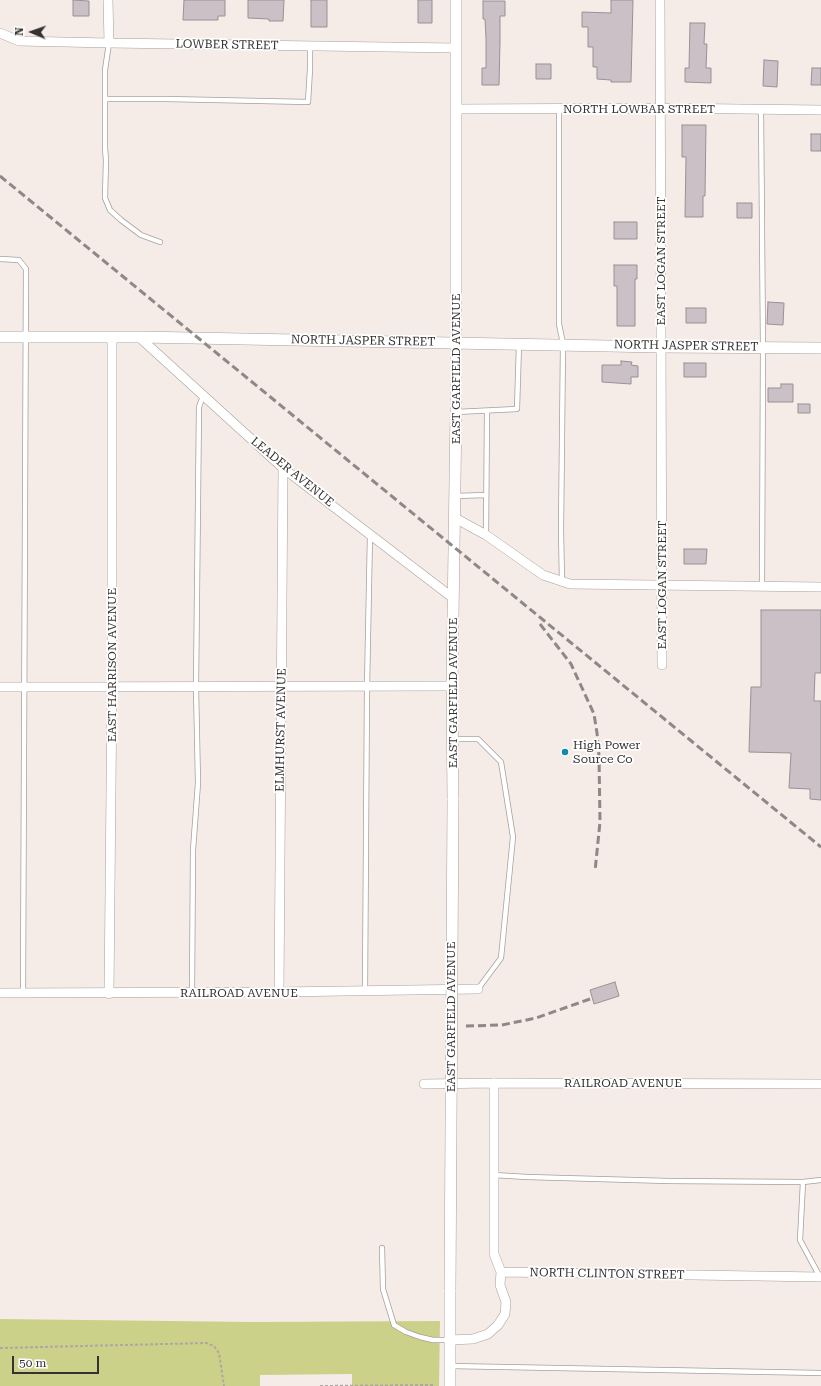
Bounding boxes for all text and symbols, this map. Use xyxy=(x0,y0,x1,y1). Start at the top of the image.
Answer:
north arrow xyxy=(12,12,52,52)
text: N xyxy=(13,27,26,36)
street label: LOWBER STREET xyxy=(175,37,279,53)
street label: NORTH LOWBAR STREET xyxy=(563,102,715,116)
street label: EAST LOGAN STREET xyxy=(654,196,668,326)
street label: EAST GARFIELD AVENUE xyxy=(449,294,463,444)
street label: NORTH JASPER STREET xyxy=(291,333,435,349)
street label: NORTH JASPER STREET xyxy=(614,338,758,354)
street label: LEADER AVENUE xyxy=(248,434,336,510)
street label: EAST LOGAN STREET xyxy=(655,520,669,650)
street label: EAST HARRISON AVENUE xyxy=(105,588,119,742)
street label: EAST GARFIELD AVENUE xyxy=(446,618,460,768)
street label: ELMHURST AVENUE xyxy=(273,668,289,792)
place label: High Power Source Co xyxy=(573,738,640,766)
marker: High Power Source Co xyxy=(560,747,570,757)
street label: EAST GARFIELD AVENUE xyxy=(444,942,458,1092)
street label: RAILROAD AVENUE xyxy=(180,986,298,1000)
street label: RAILROAD AVENUE xyxy=(564,1076,682,1090)
street label: NORTH CLINTON STREET xyxy=(529,1265,685,1283)
scale bar xyxy=(14,1348,101,1374)
text: 50 m xyxy=(19,1356,46,1370)

